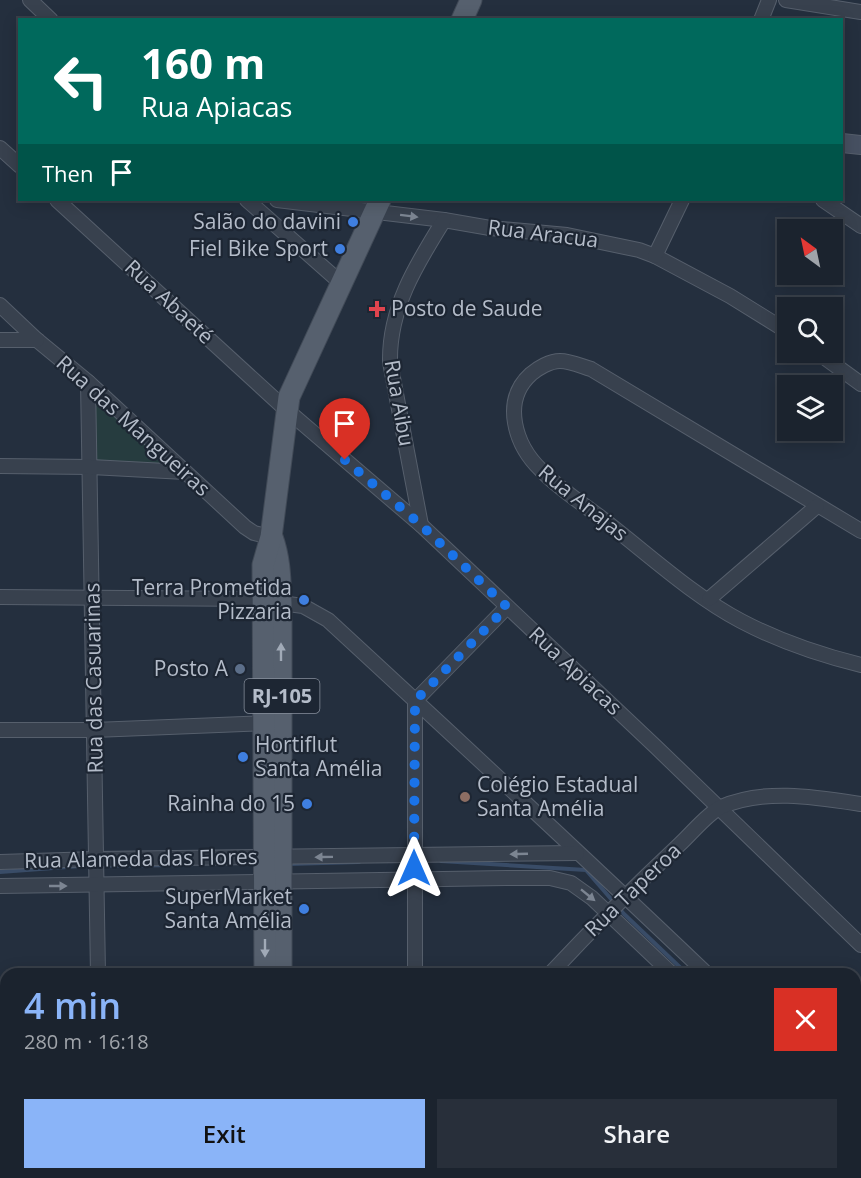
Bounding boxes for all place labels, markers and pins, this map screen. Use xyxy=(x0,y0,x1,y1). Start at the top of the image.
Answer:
place label: Salão do davini xyxy=(193,207,341,235)
marker: Salão do davini xyxy=(346,215,360,229)
place label: Fiel Bike Sport xyxy=(189,234,328,262)
marker: Fiel Bike Sport xyxy=(333,242,347,256)
place label: Posto de Saude xyxy=(391,294,543,322)
marker: Posto de Saude xyxy=(368,300,386,318)
pin xyxy=(319,398,370,460)
place label: Terra Prometida Pizzaria xyxy=(132,573,292,625)
marker: Terra Prometida Pizzaria xyxy=(297,593,311,607)
place label: Posto A xyxy=(154,654,229,682)
marker: Posto A xyxy=(233,662,247,676)
place label: Hortiflut Santa Amélia xyxy=(255,730,382,782)
marker: Hortiflut Santa Amélia xyxy=(236,750,250,764)
place label: Colégio Estadual Santa Amélia xyxy=(477,770,638,822)
place label: Rainha do 15 xyxy=(167,789,295,817)
marker: Colégio Estadual Santa Amélia xyxy=(458,790,472,804)
marker: Rainha do 15 xyxy=(300,797,314,811)
place label: SuperMarket Santa Amélia xyxy=(165,882,292,934)
marker: SuperMarket Santa Amélia xyxy=(297,902,311,916)

